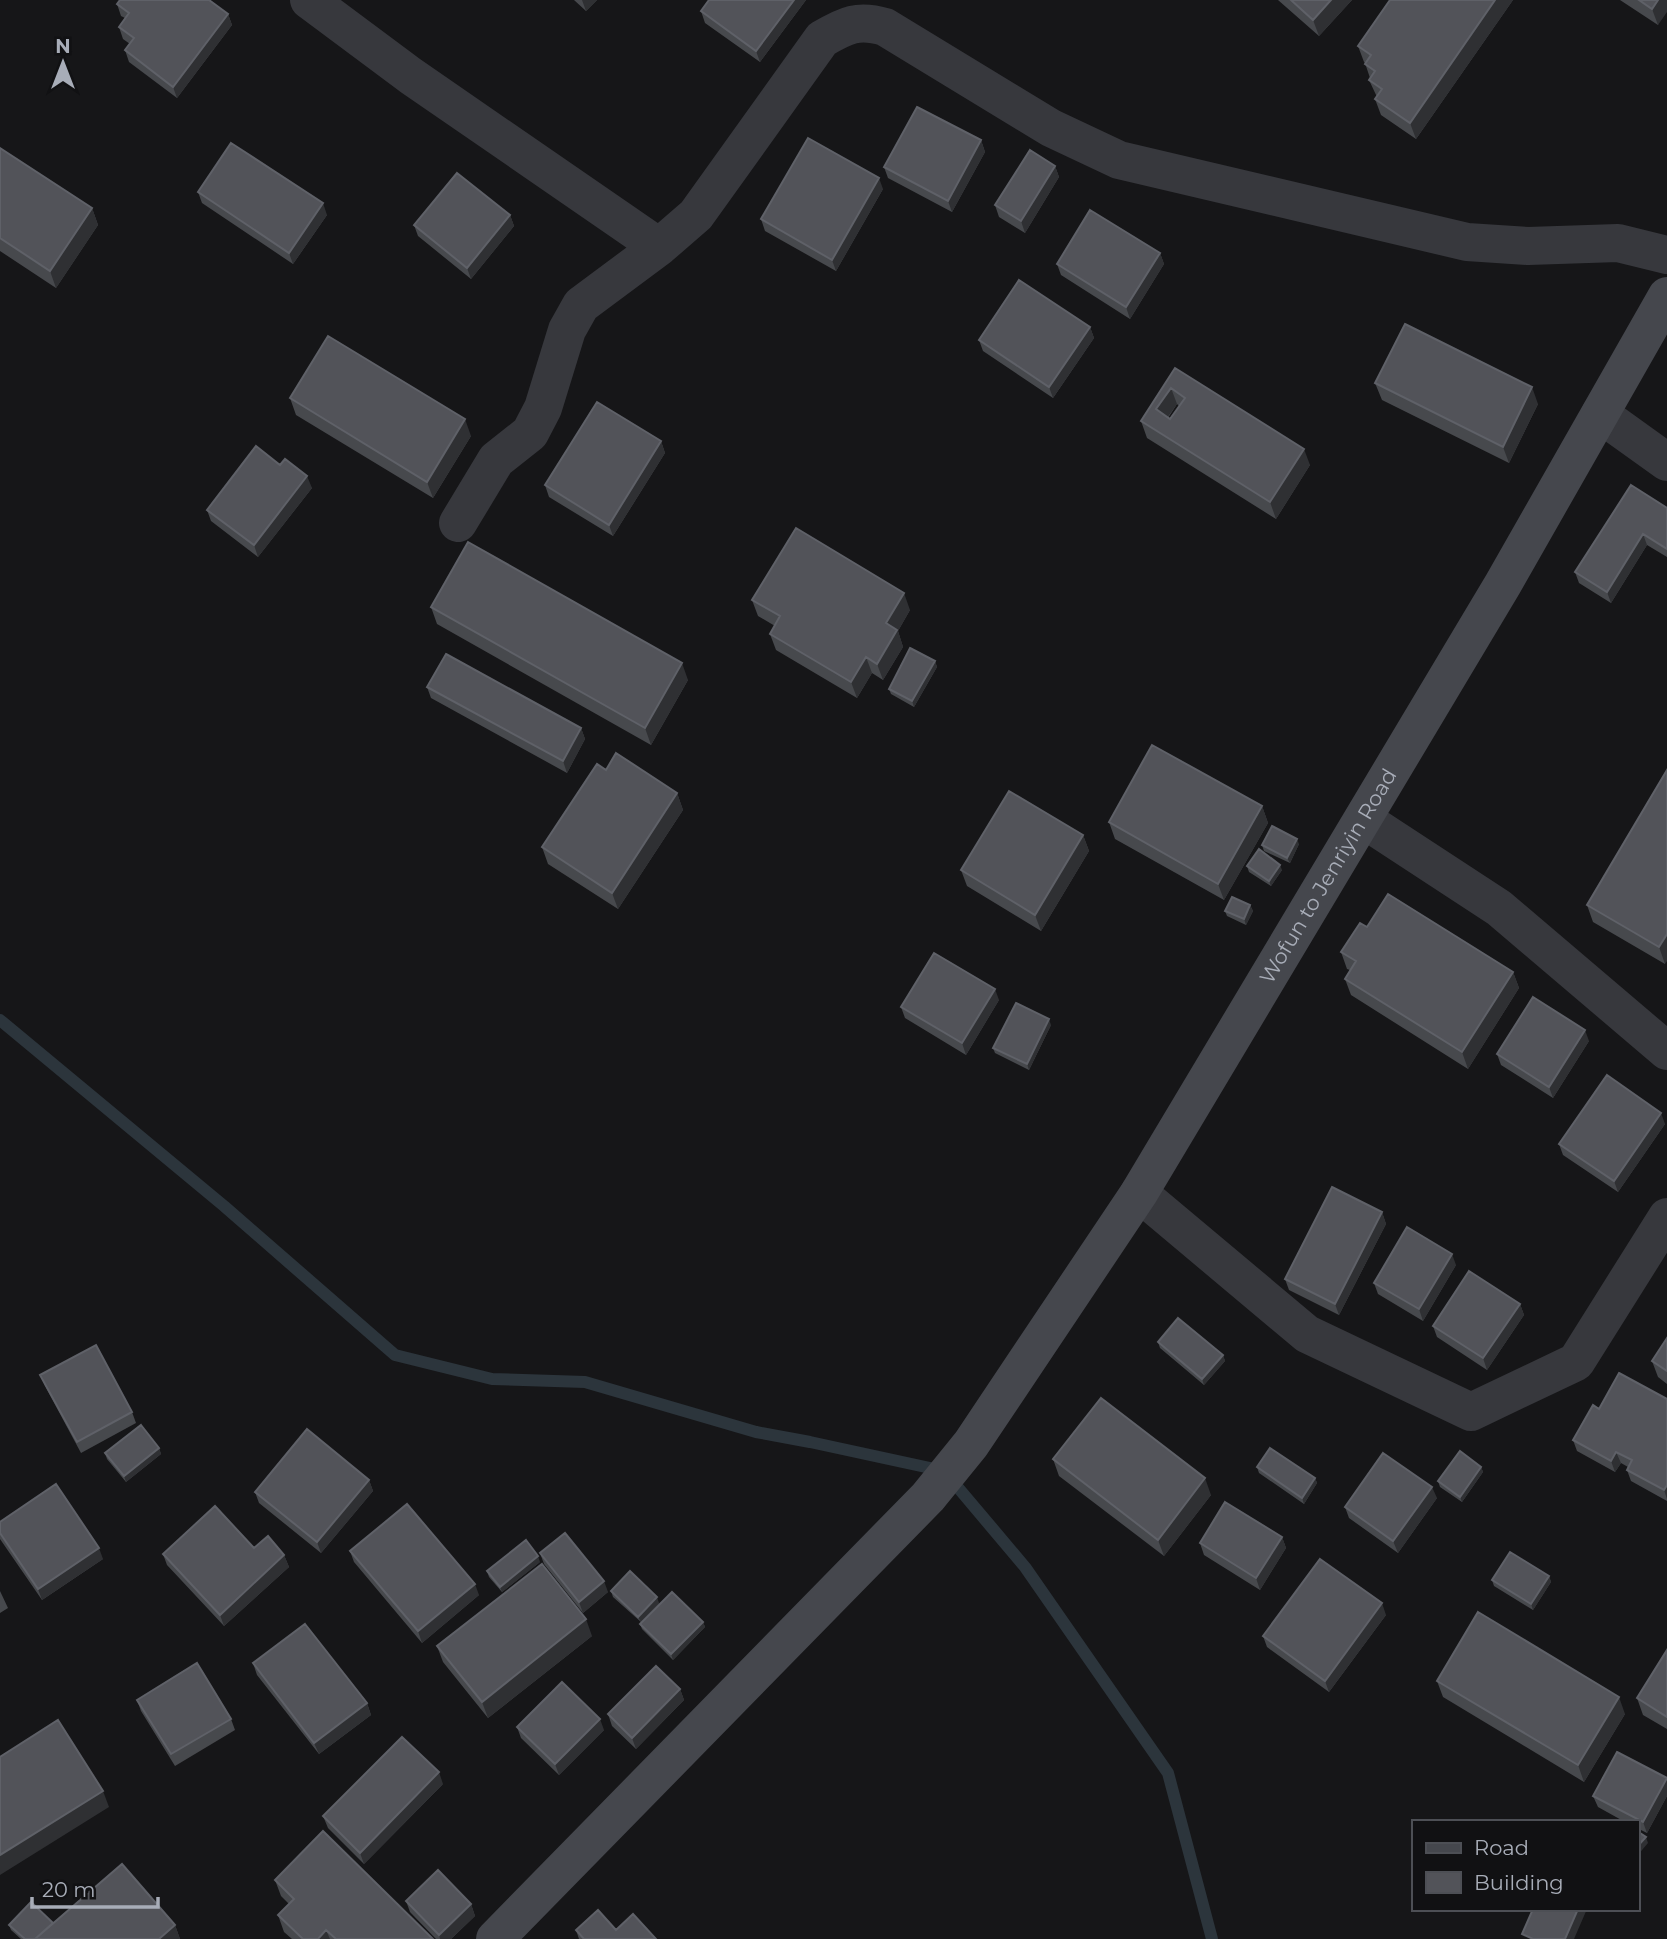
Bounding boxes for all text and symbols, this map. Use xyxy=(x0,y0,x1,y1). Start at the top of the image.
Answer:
north arrow xyxy=(28,28,98,98)
text: N xyxy=(55,35,71,58)
street label: Wofun to Jenriyin Road xyxy=(1254,764,1402,988)
legend xyxy=(1412,1820,1639,1911)
text: Road xyxy=(1474,1835,1529,1860)
scale bar xyxy=(32,1866,158,1910)
text: Building xyxy=(1474,1870,1564,1895)
text: 20 m xyxy=(42,1877,96,1902)

